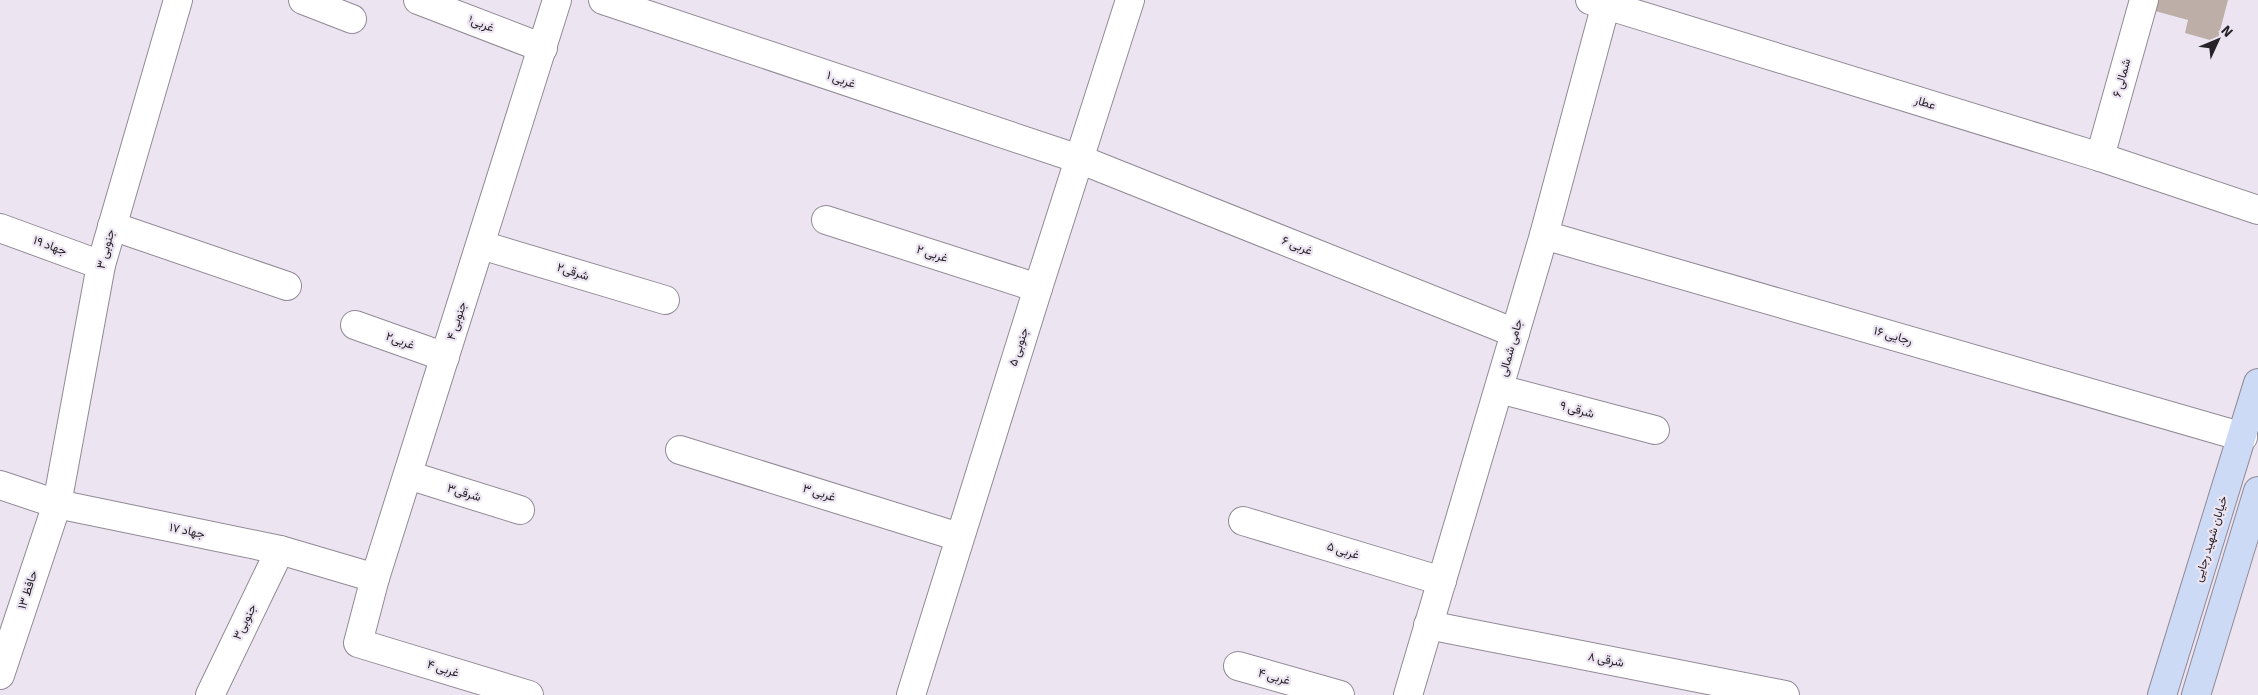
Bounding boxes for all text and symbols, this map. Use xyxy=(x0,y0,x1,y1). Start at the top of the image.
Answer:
street label: غربی۱ xyxy=(466,12,496,36)
north arrow xyxy=(2193,15,2243,65)
text: N xyxy=(2217,22,2236,41)
street label: شمالی ۶ xyxy=(2110,57,2134,99)
street label: غربی ۱ xyxy=(825,68,857,92)
street label: عطار xyxy=(1912,92,1938,113)
street label: جنوبی ۳ xyxy=(94,228,118,270)
street label: جهاد ۱۹ xyxy=(31,233,69,259)
street label: غربی ۶ xyxy=(1280,233,1314,259)
street label: غربی ۲ xyxy=(914,242,950,266)
street label: شرقی۲ xyxy=(555,260,591,284)
street label: جنوبی ۴ xyxy=(444,300,470,342)
street label: جامی شمالی xyxy=(1496,318,1526,378)
street label: رجایی ۱۶ xyxy=(1872,323,1914,349)
street label: جنوبی ۵ xyxy=(1006,326,1032,368)
street label: غربی۲ xyxy=(384,329,416,353)
street label: شرقی ۹ xyxy=(1558,398,1596,422)
street label: شرقی۳ xyxy=(445,481,483,505)
street label: غربی ۳ xyxy=(801,481,837,505)
street label: خیابان شهید رجایی xyxy=(2191,494,2231,584)
street label: جهاد ۱۷ xyxy=(168,520,206,542)
street label: غربی ۵ xyxy=(1325,539,1361,563)
street label: حافظ ۱۳ xyxy=(15,569,41,611)
street label: جنوبی۳ xyxy=(230,602,260,642)
street label: شرقی ۸ xyxy=(1587,649,1625,671)
street label: غربی ۴ xyxy=(425,657,461,681)
street label: غربی ۴ xyxy=(1256,665,1292,689)

